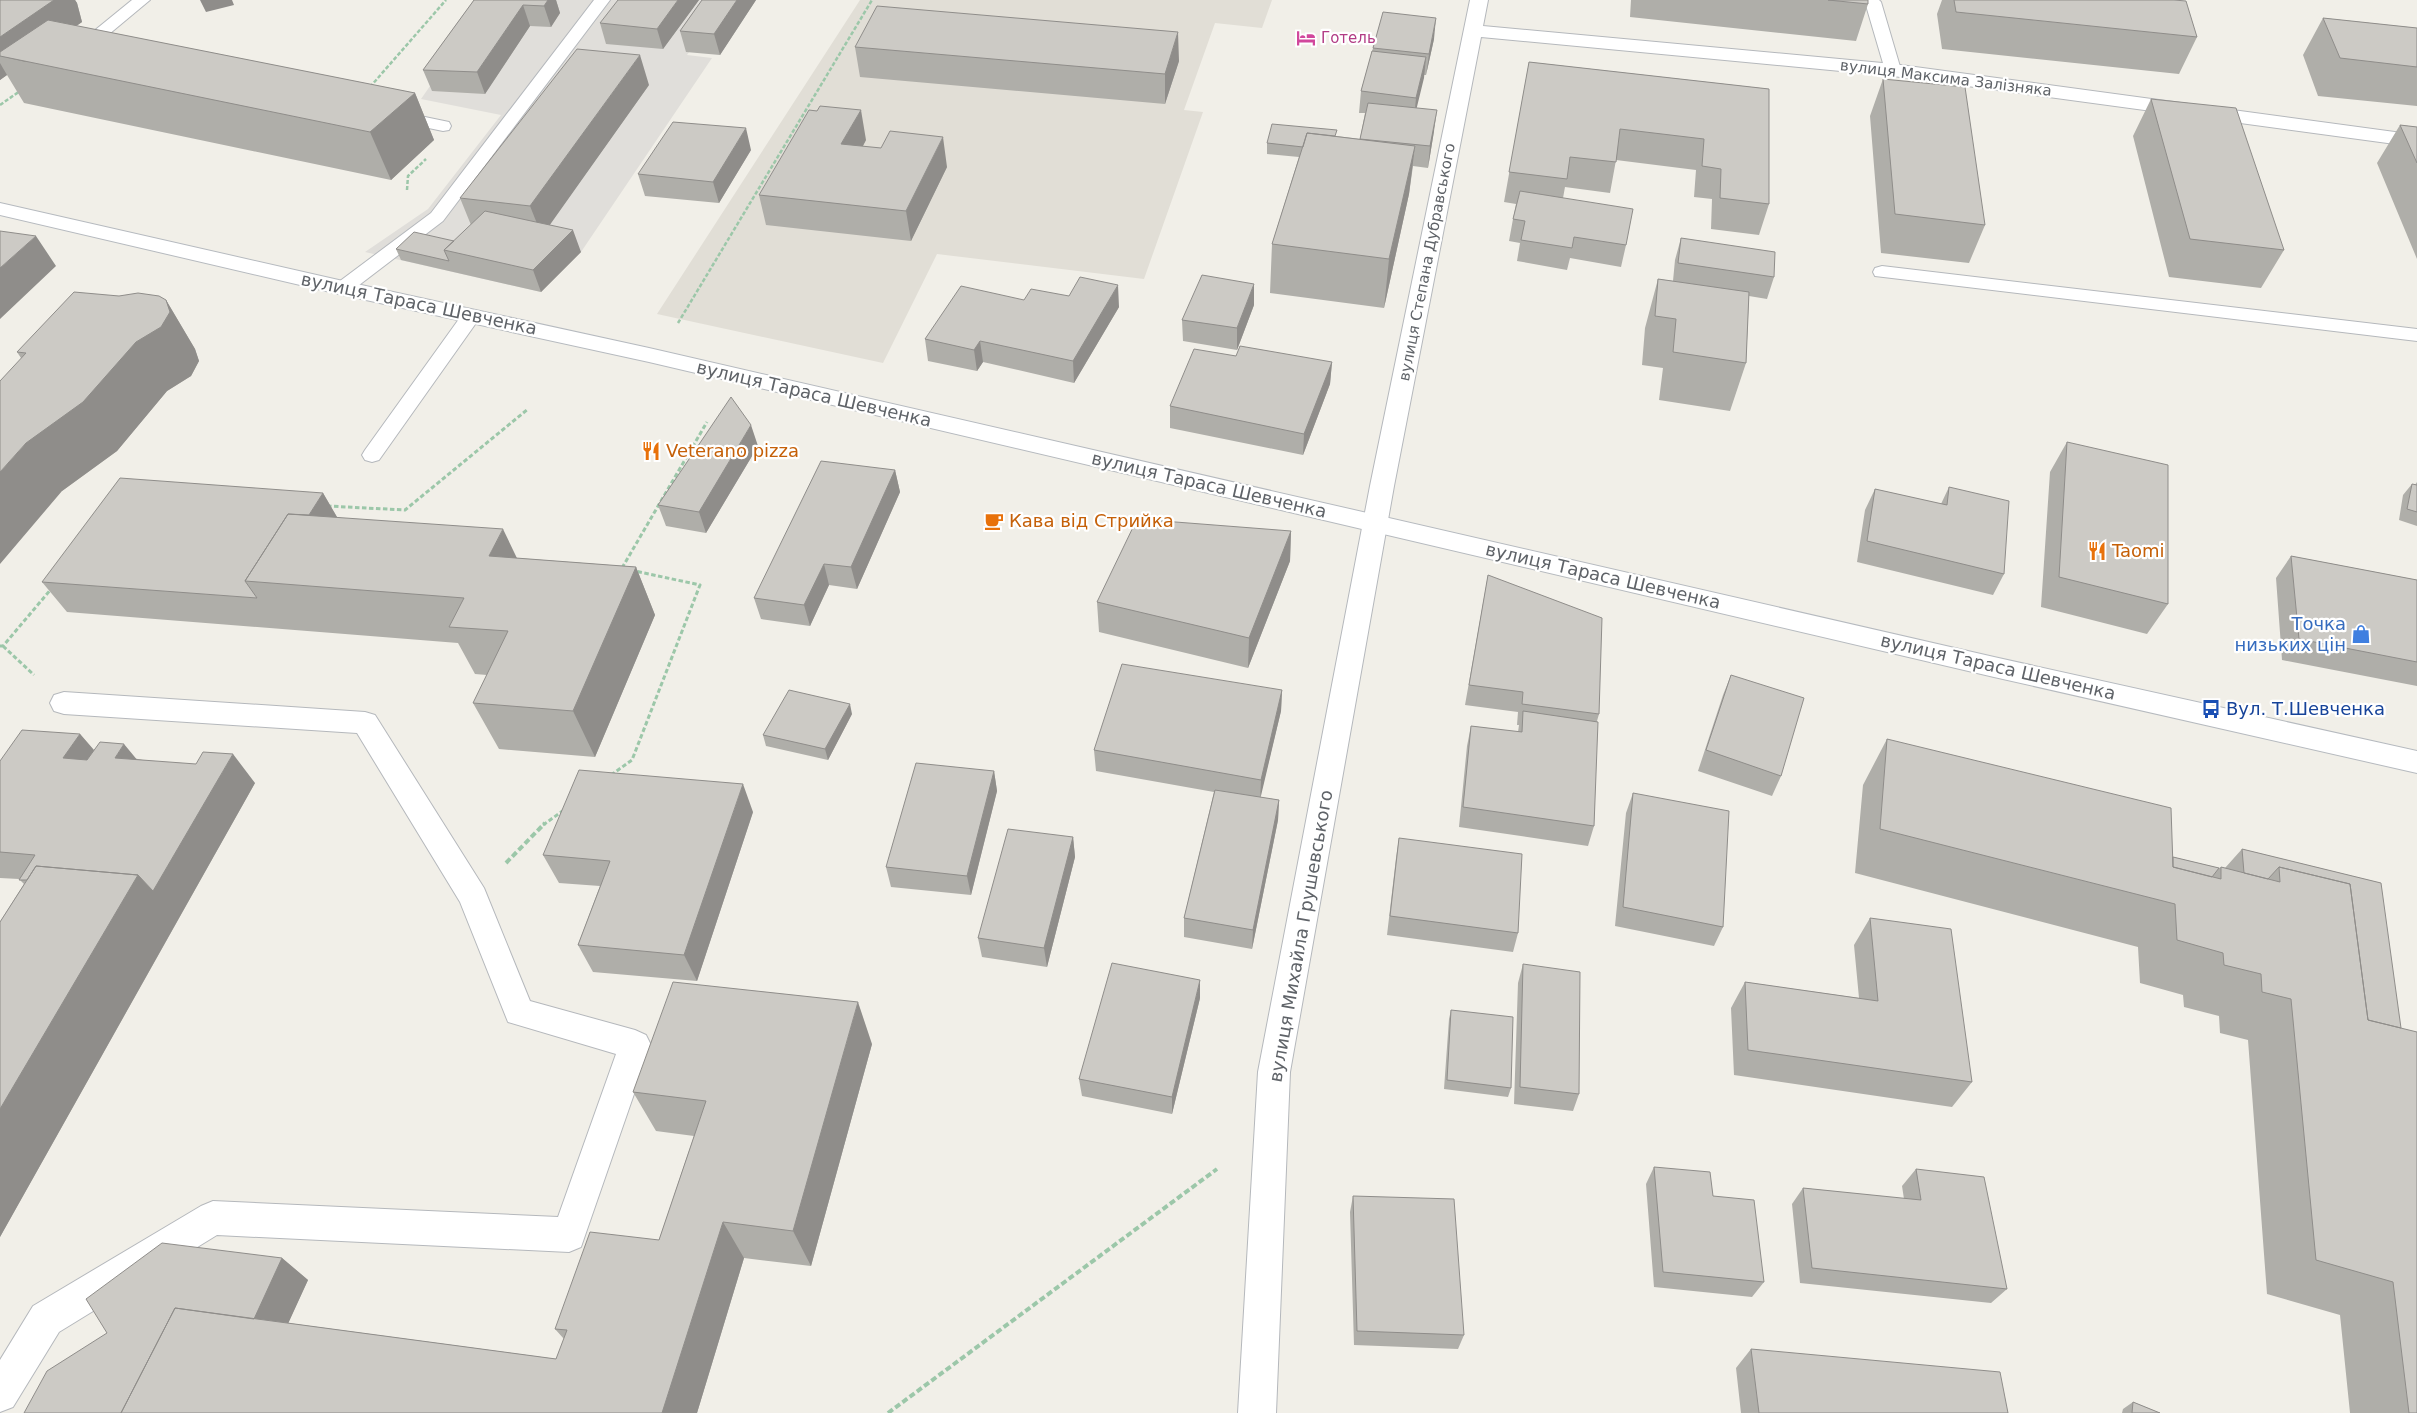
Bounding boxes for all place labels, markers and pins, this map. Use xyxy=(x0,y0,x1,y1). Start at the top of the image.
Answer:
hotel icon: Готель xyxy=(1295,27,1317,49)
place label: Готель xyxy=(1321,29,1376,47)
restaurant icon: Veterano pizza xyxy=(640,440,662,462)
place label: Veterano pizza xyxy=(666,440,799,461)
cafe icon: Кава від Стрийка xyxy=(983,510,1005,532)
place label: Кава від Стрийка xyxy=(1009,510,1174,531)
restaurant icon: Taomi xyxy=(2086,540,2108,562)
place label: Taomi xyxy=(2111,540,2165,561)
place label: Точка низьких цін xyxy=(2234,613,2346,655)
shop icon: Точка низьких цін xyxy=(2350,623,2372,645)
bus stop icon: Вул. Т.Шевченка xyxy=(2200,698,2222,720)
place label: Вул. Т.Шевченка xyxy=(2226,698,2385,719)

